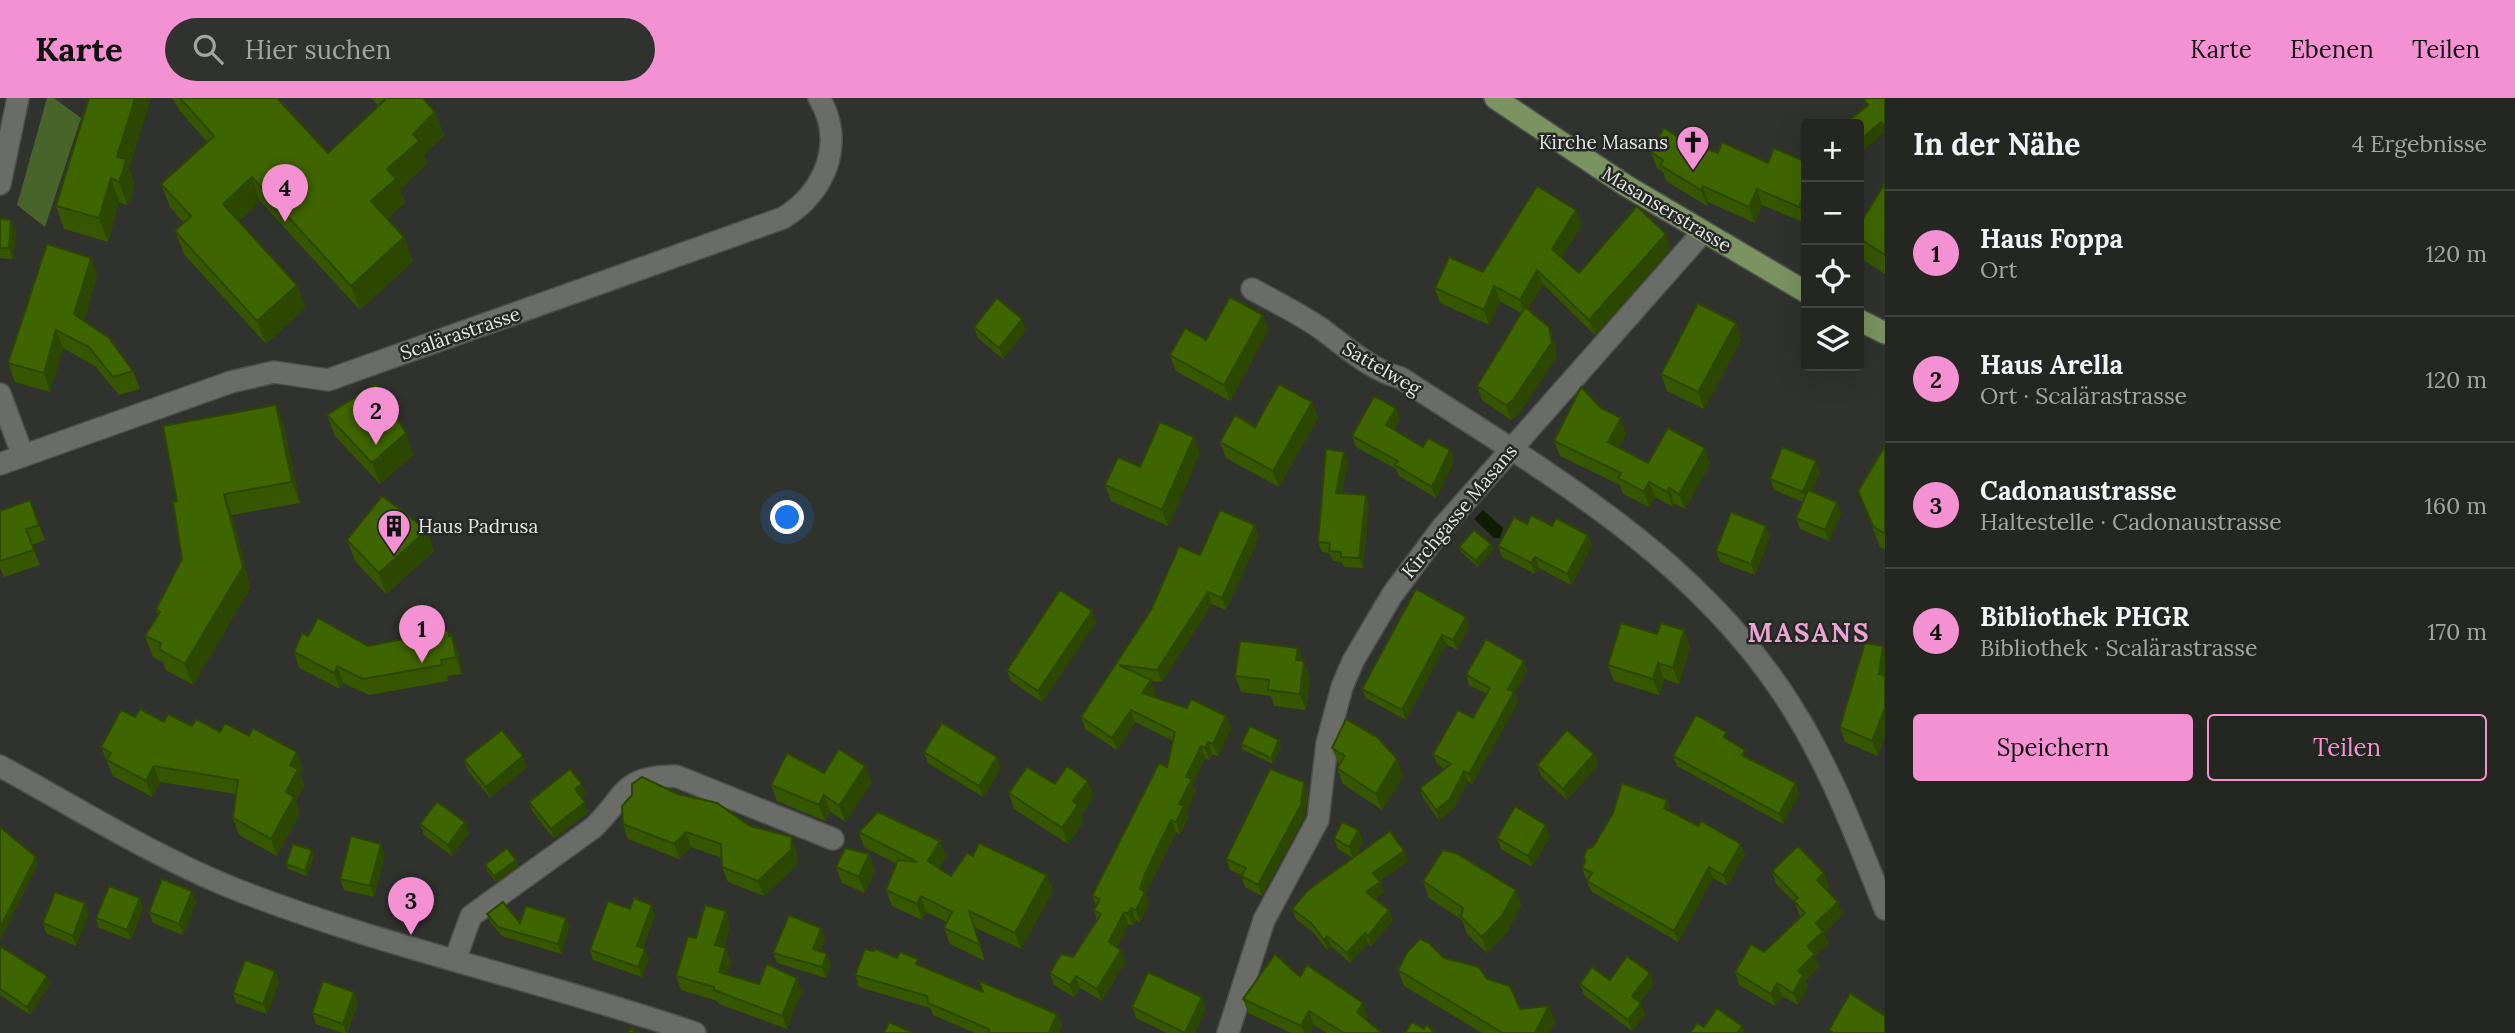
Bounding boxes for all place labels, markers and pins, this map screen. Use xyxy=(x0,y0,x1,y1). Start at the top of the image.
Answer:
church icon: Kirche Masans xyxy=(1674,123,1712,172)
place label: Kirche Masans xyxy=(1539,130,1668,154)
pin: 4 xyxy=(262,164,308,222)
pin: 2 xyxy=(353,387,399,445)
building icon: Haus Padrusa xyxy=(375,507,413,556)
place label: Haus Padrusa xyxy=(418,514,538,538)
pin: 1 xyxy=(399,605,445,663)
pin: 3 xyxy=(388,877,434,935)

